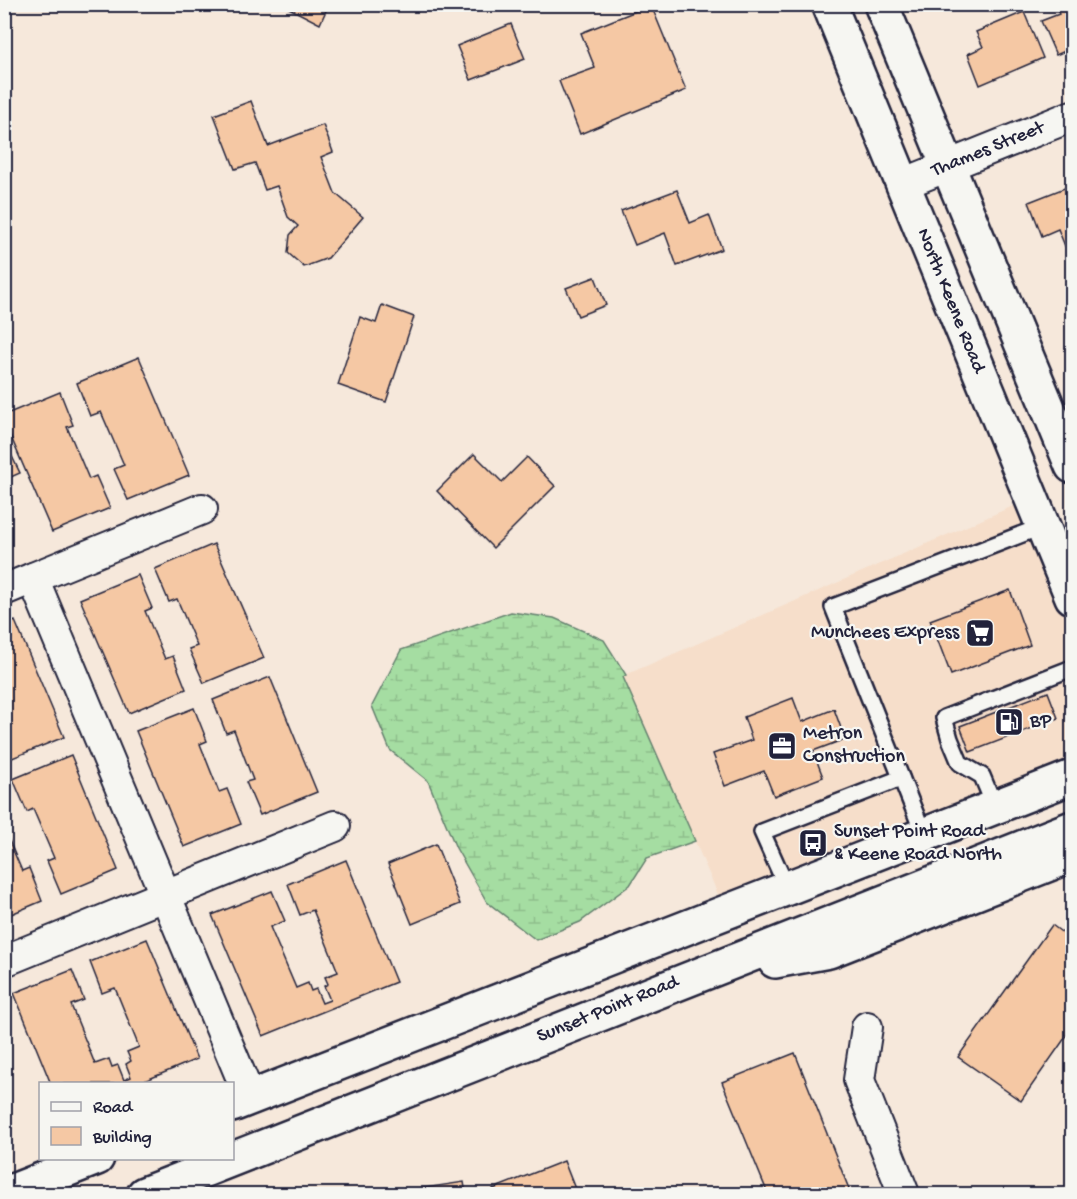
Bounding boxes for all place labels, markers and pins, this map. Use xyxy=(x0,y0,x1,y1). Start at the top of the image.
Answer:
supermarket icon: Munchees Express xyxy=(964,617,996,649)
place label: Munchees Express xyxy=(811,622,960,645)
fuel station icon: BP xyxy=(993,706,1025,738)
place label: BP xyxy=(1029,711,1052,734)
place label: Metron Construction xyxy=(803,723,905,769)
office icon: Metron Construction xyxy=(766,730,798,762)
place label: Sunset Point Road & Keene Road North xyxy=(834,821,1002,867)
bus stop icon: Sunset Point Road & Keene Road North xyxy=(797,827,829,859)

